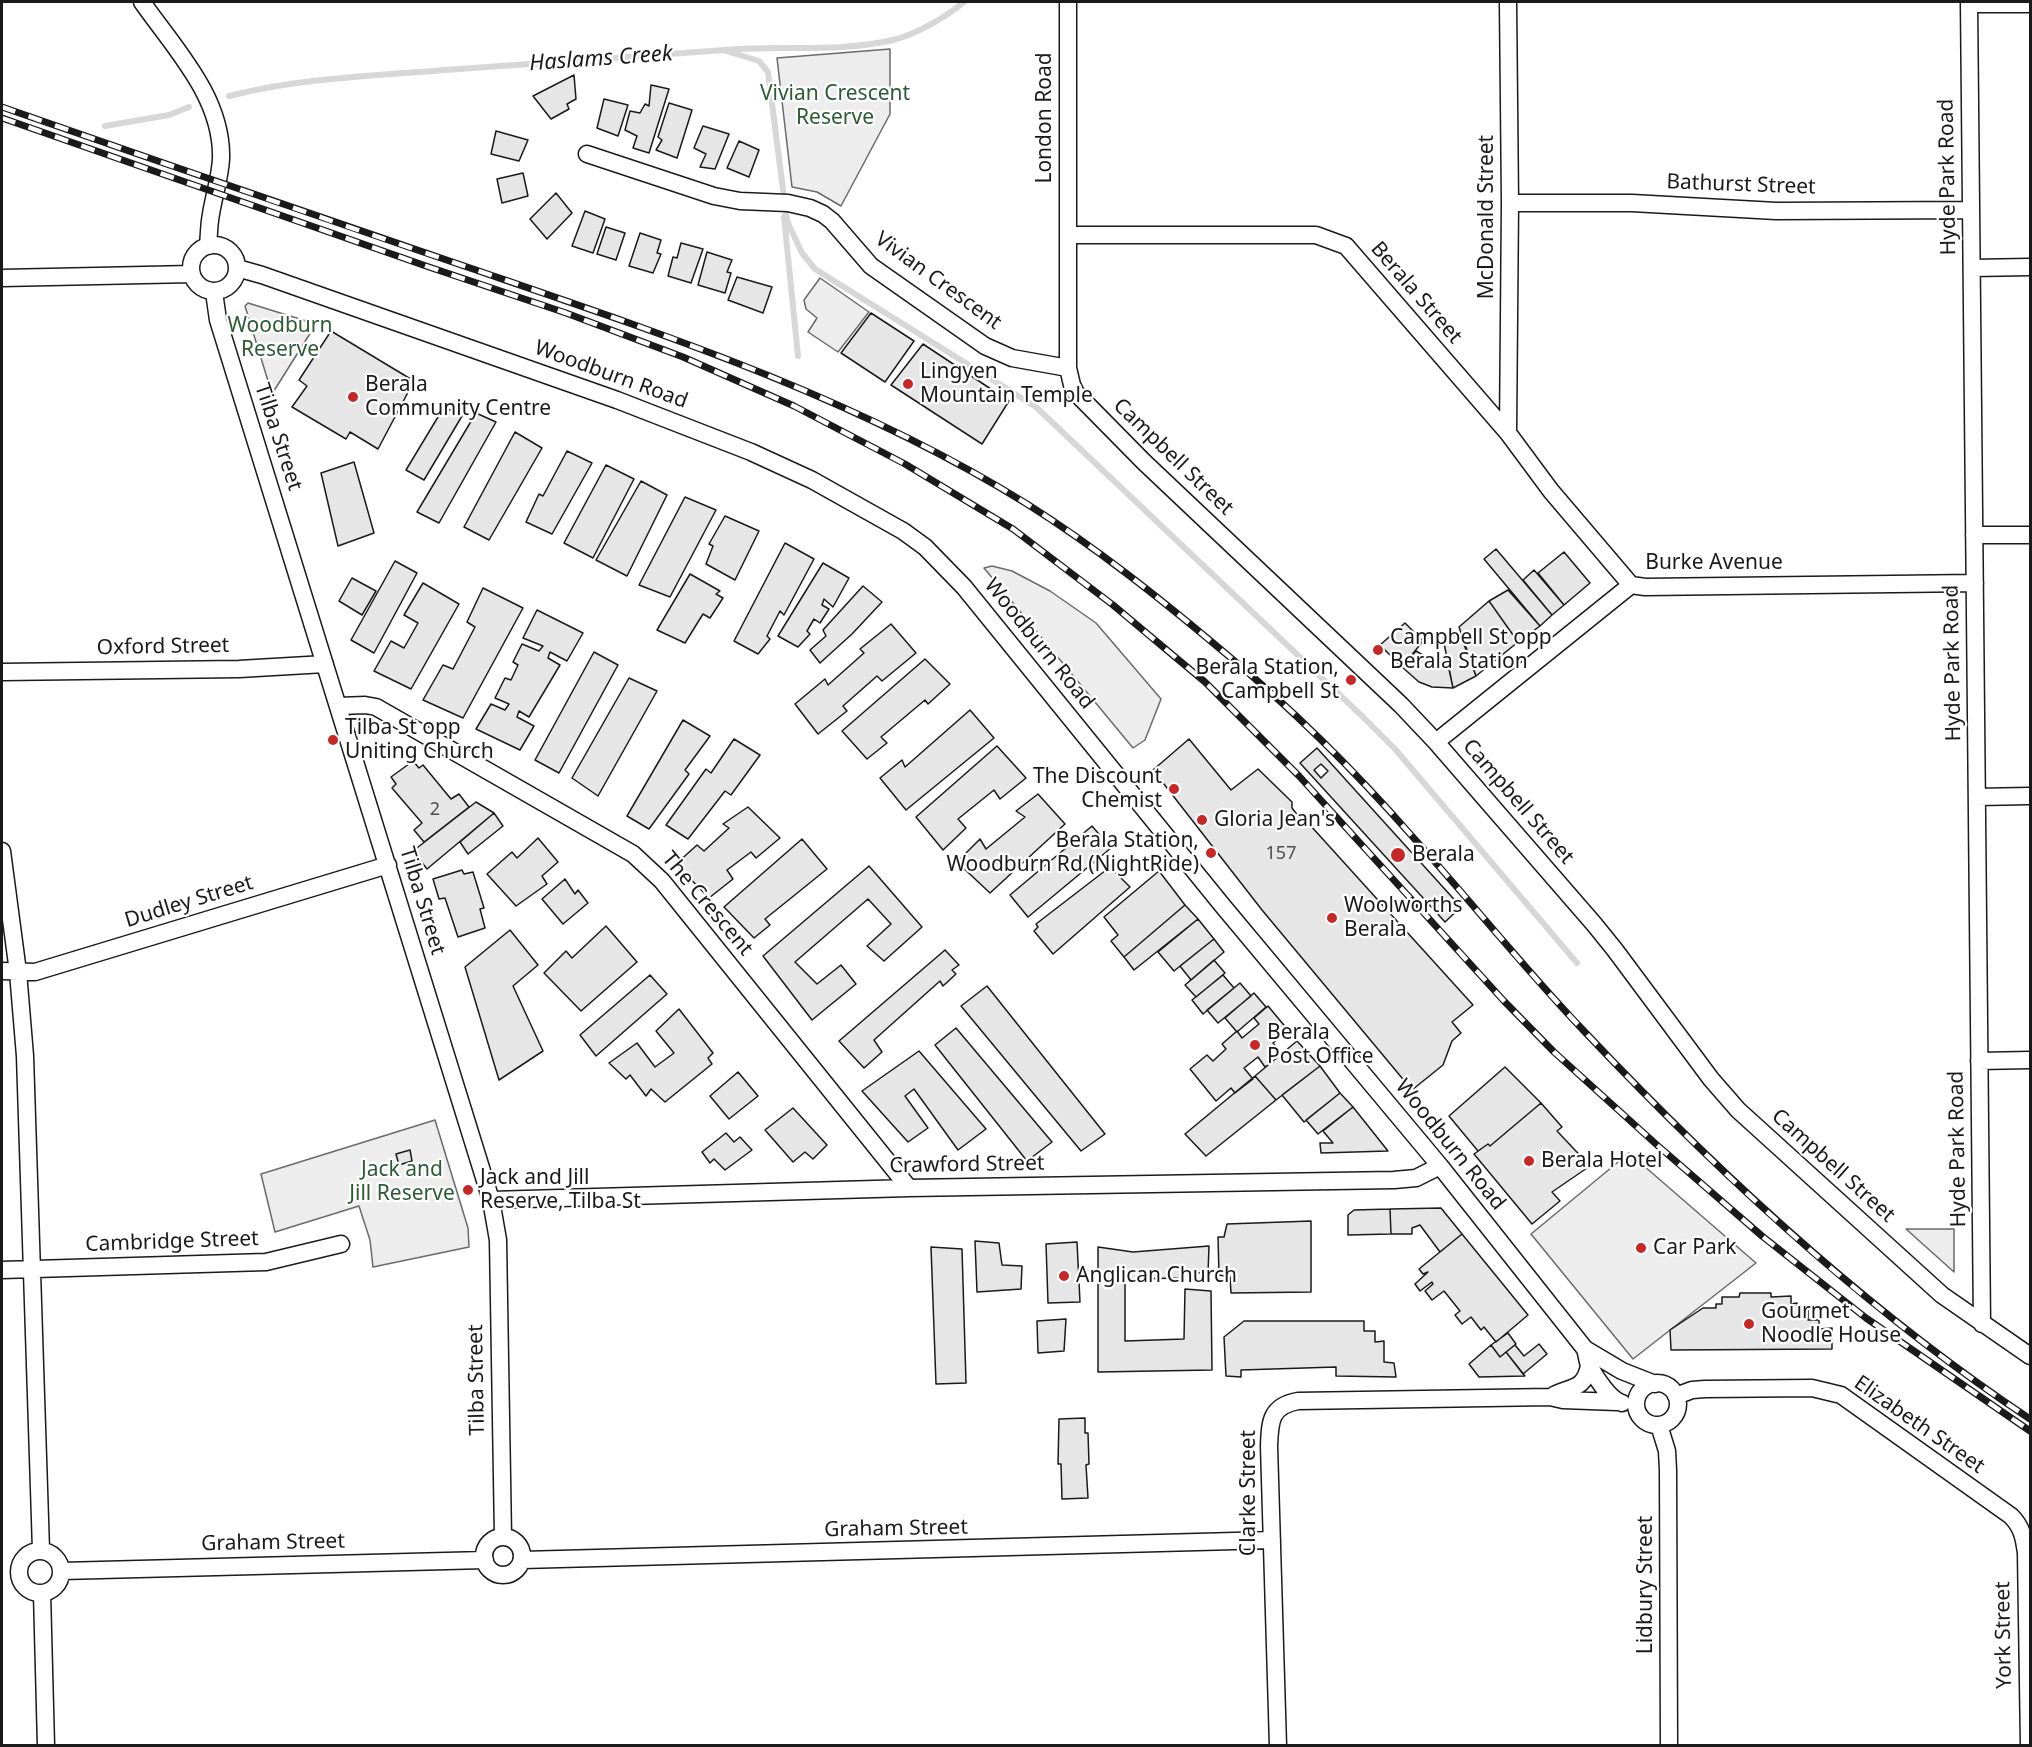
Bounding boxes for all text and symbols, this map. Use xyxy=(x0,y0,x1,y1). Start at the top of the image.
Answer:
water label: Haslams Creek xyxy=(528,41,674,77)
street label: London Road xyxy=(1032,52,1058,184)
park label: Vivian Crescent Reserve xyxy=(760,81,910,131)
street label: Hyde Park Road xyxy=(1934,98,1962,256)
street label: McDonald Street xyxy=(1474,135,1500,299)
street label: Bathurst Street xyxy=(1666,170,1816,200)
street label: Vivian Crescent xyxy=(870,227,1006,335)
street label: Berala Street xyxy=(1365,237,1467,349)
park label: Woodburn Reserve xyxy=(228,313,332,363)
street label: Woodburn Road xyxy=(531,336,691,414)
place label: Lingyen Mountain Temple xyxy=(920,359,1093,409)
place label: Berala Community Centre xyxy=(365,372,551,422)
marker: Lingyen Mountain Temple xyxy=(901,377,915,391)
street label: Tilba Street xyxy=(249,380,307,494)
marker: Berala Community Centre xyxy=(346,390,360,404)
street label: Campbell Street xyxy=(1108,393,1238,521)
street label: Burke Avenue xyxy=(1645,550,1783,576)
street label: Woodburn Road xyxy=(979,574,1099,714)
street label: Hyde Park Road xyxy=(1939,584,1967,742)
place label: Campbell St opp Berala Station xyxy=(1390,625,1552,675)
street label: Oxford Street xyxy=(96,633,230,661)
marker: Campbell St opp Berala Station xyxy=(1371,643,1385,657)
place label: Berala Station, Campbell St xyxy=(1196,655,1339,705)
marker: Berala Station, Campbell St xyxy=(1344,673,1358,687)
place label: Tilba St opp Uniting Church xyxy=(345,715,494,765)
marker: Tilba St opp Uniting Church xyxy=(326,733,340,747)
street label: Campbell Street xyxy=(1457,734,1579,870)
place label: The Discount Chemist xyxy=(1033,764,1162,814)
marker: The Discount Chemist xyxy=(1167,782,1181,796)
house number: 2 xyxy=(430,799,440,821)
place label: Gloria Jean's xyxy=(1214,807,1335,833)
marker: Gloria Jean's xyxy=(1195,813,1209,827)
place label: Berala Station, Woodburn Rd (NightRide) xyxy=(946,828,1199,878)
place label: Berala xyxy=(1412,842,1475,868)
house number: 157 xyxy=(1266,843,1296,865)
street label: Tilba Street xyxy=(394,844,450,958)
marker: Berala Station, Woodburn Rd (NightRide) xyxy=(1204,846,1218,860)
marker: Berala xyxy=(1389,846,1407,864)
street label: The Crescent xyxy=(656,847,758,961)
street label: Dudley Street xyxy=(122,871,256,933)
place label: Woolworths Berala xyxy=(1344,893,1462,943)
marker: Woolworths Berala xyxy=(1325,911,1339,925)
place label: Berala Post Office xyxy=(1267,1020,1374,1070)
marker: Berala Post Office xyxy=(1248,1038,1262,1052)
street label: Hyde Park Road xyxy=(1944,1070,1972,1228)
street label: Woodburn Road xyxy=(1390,1075,1510,1215)
street label: Campbell Street xyxy=(1766,1104,1900,1228)
place label: Berala Hotel xyxy=(1541,1148,1662,1174)
street label: Crawford Street xyxy=(889,1151,1045,1179)
marker: Berala Hotel xyxy=(1522,1154,1536,1168)
park label: Jack and Jill Reserve xyxy=(349,1157,455,1207)
place label: Jack and Jill Reserve, Tilba St xyxy=(480,1165,641,1215)
marker: Jack and Jill Reserve, Tilba St xyxy=(461,1183,475,1197)
street label: Cambridge Street xyxy=(85,1226,259,1258)
place label: Car Park xyxy=(1653,1235,1737,1261)
marker: Car Park xyxy=(1634,1241,1648,1255)
place label: Anglican Church xyxy=(1076,1263,1237,1289)
marker: Anglican Church xyxy=(1057,1269,1071,1283)
place label: Gourmet Noodle House xyxy=(1761,1299,1901,1349)
marker: Gourmet Noodle House xyxy=(1742,1317,1756,1331)
street label: Tilba Street xyxy=(463,1324,491,1436)
street label: Elizabeth Street xyxy=(1849,1371,1989,1479)
street label: Clarke Street xyxy=(1236,1430,1262,1556)
street label: Graham Street xyxy=(824,1515,968,1543)
street label: Lidbury Street xyxy=(1633,1516,1659,1654)
street label: Graham Street xyxy=(201,1529,345,1557)
street label: York Street xyxy=(1990,1581,2018,1689)

